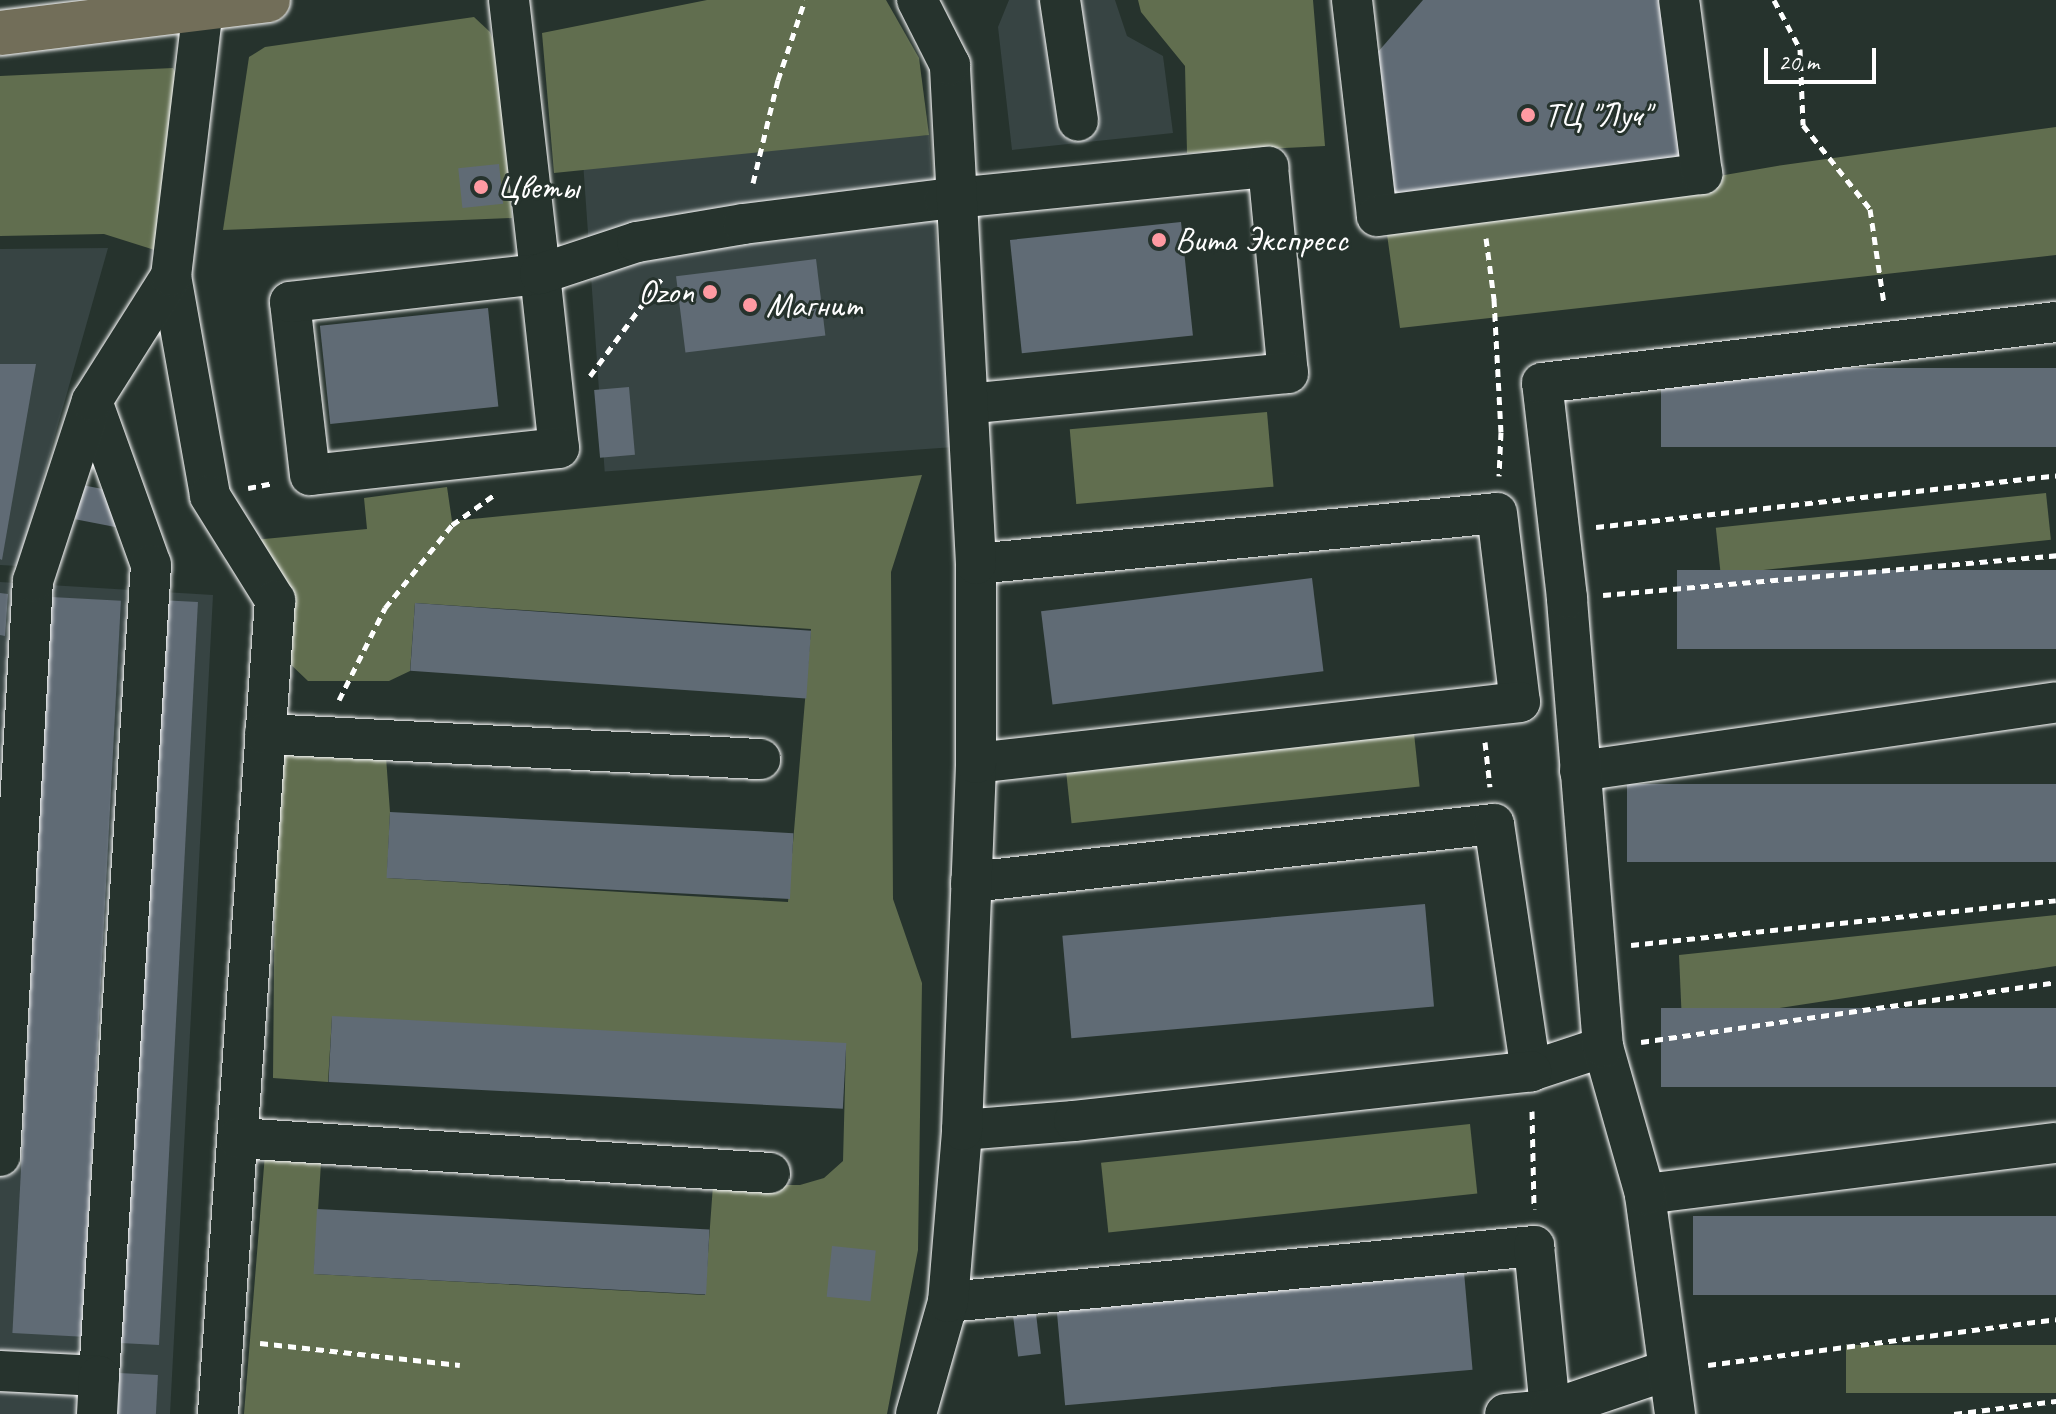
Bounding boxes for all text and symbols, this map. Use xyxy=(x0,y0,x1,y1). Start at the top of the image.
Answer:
scale bar xyxy=(1768,32,1880,82)
text: 20 m xyxy=(1778,47,1819,77)
place label: ТЦ "Луч" xyxy=(1544,95,1650,135)
marker: ТЦ "Луч" xyxy=(1519,106,1537,124)
place label: Цветы xyxy=(497,167,579,207)
marker: Цветы xyxy=(472,178,490,196)
place label: Вита Экспресс xyxy=(1175,220,1346,260)
marker: Вита Экспресс xyxy=(1150,231,1168,249)
place label: Ozon xyxy=(638,272,694,312)
marker: Ozon xyxy=(701,283,719,301)
place label: Магнит xyxy=(766,285,863,325)
marker: Магнит xyxy=(741,296,759,314)

